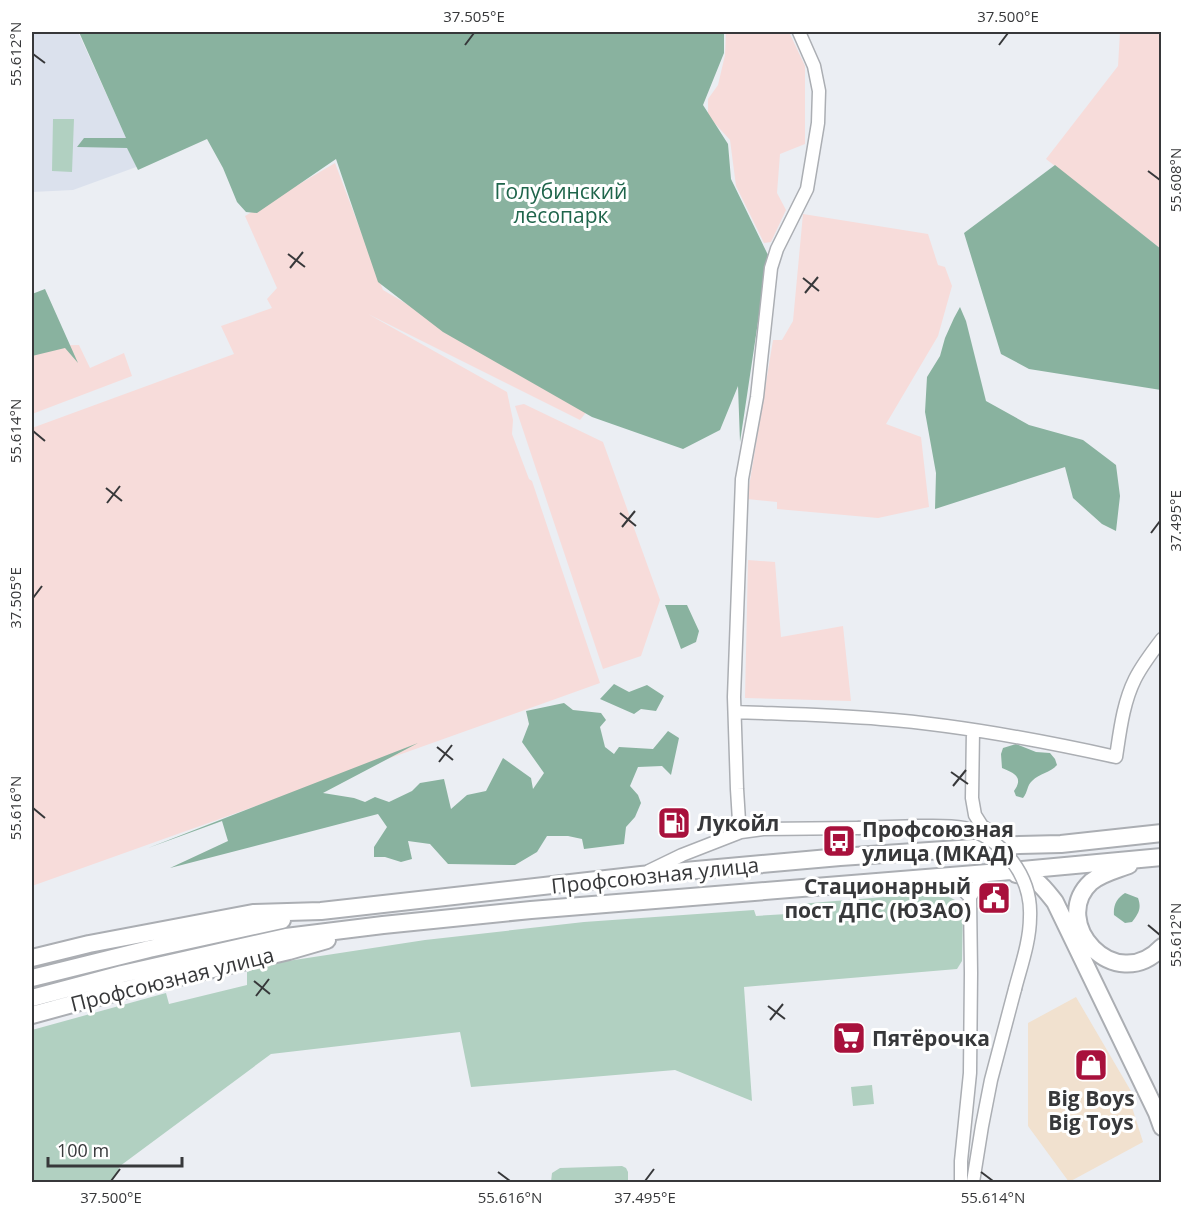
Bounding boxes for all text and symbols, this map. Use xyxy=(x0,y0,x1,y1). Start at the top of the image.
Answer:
text: 37.505°E xyxy=(443,6,505,26)
text: 37.500°E xyxy=(977,6,1039,26)
text: 55.612°N xyxy=(5,22,25,86)
text: 55.608°N xyxy=(1165,148,1185,212)
park label: Голубинский лесопарк xyxy=(495,177,627,229)
text: 55.614°N xyxy=(5,399,25,463)
text: 37.495°E xyxy=(1165,490,1185,552)
text: 37.505°E xyxy=(5,567,25,629)
text: 55.616°N xyxy=(5,776,25,840)
fuel station icon: Лукойл xyxy=(656,805,692,841)
place label: Лукойл xyxy=(697,809,779,837)
place label: Профсоюзная улица (МКАД) xyxy=(862,815,1014,867)
bus stop icon: Профсоюзная улица (МКАД) xyxy=(821,823,857,859)
street label: Профсоюзная улица xyxy=(550,850,760,900)
place label: Стационарный пост ДПС (ЮЗАО) xyxy=(784,872,971,924)
public building icon: Стационарный пост ДПС (ЮЗАО) xyxy=(976,880,1012,916)
text: 55.612°N xyxy=(1165,903,1185,967)
street label: Профсоюзная улица xyxy=(67,940,277,1018)
supermarket icon: Пятёрочка xyxy=(831,1020,867,1056)
place label: Пятёрочка xyxy=(872,1024,990,1052)
shop icon: Big Boys Big Toys xyxy=(1073,1047,1109,1083)
place label: Big Boys Big Toys xyxy=(1047,1084,1135,1136)
scale bar xyxy=(48,1130,182,1168)
text: 100 m xyxy=(57,1138,109,1162)
text: 37.500°E xyxy=(80,1187,142,1207)
text: 55.616°N xyxy=(478,1187,542,1207)
text: 37.495°E xyxy=(614,1187,676,1207)
text: 55.614°N xyxy=(961,1187,1025,1207)

